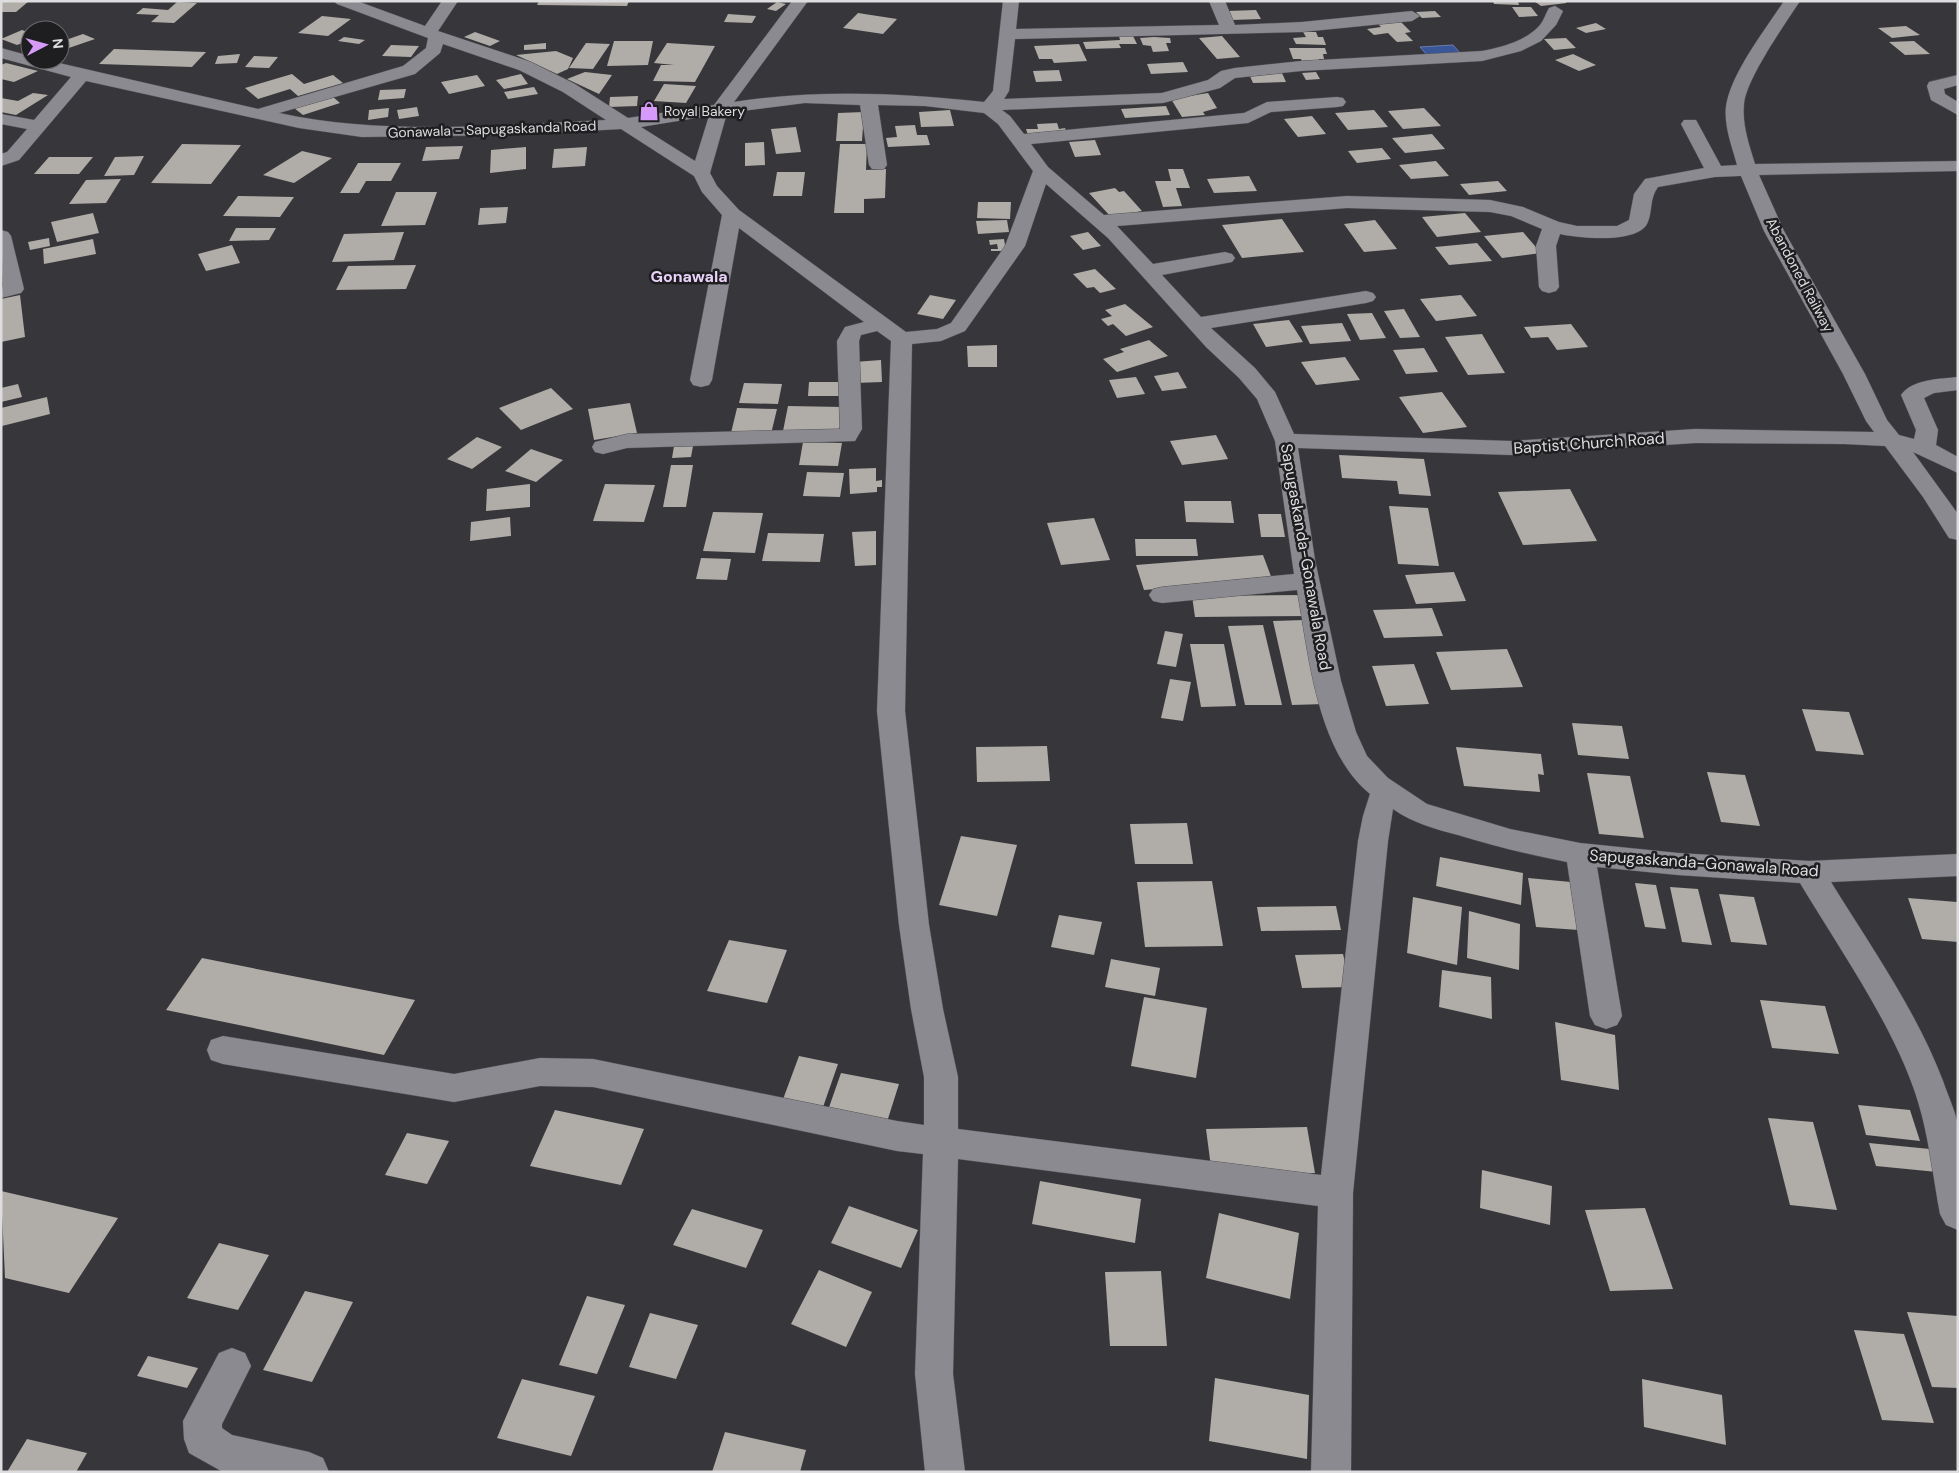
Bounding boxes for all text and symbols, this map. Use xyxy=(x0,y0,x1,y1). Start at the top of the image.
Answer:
north arrow xyxy=(20,20,70,70)
text: N xyxy=(48,38,67,50)
shop icon: Royal Bakery xyxy=(638,100,660,122)
place label: Royal Bakery xyxy=(664,102,745,120)
street label: Gonawala - Sapugaskanda Road xyxy=(387,116,597,142)
street label: Abandoned Railway xyxy=(1762,215,1838,336)
district label: Gonawala xyxy=(650,266,728,287)
street label: Baptist Church Road xyxy=(1513,427,1665,459)
street label: Sapugaskanda-Gonawala Road xyxy=(1276,442,1336,672)
street label: Sapugaskanda-Gonawala Road xyxy=(1589,845,1819,881)

